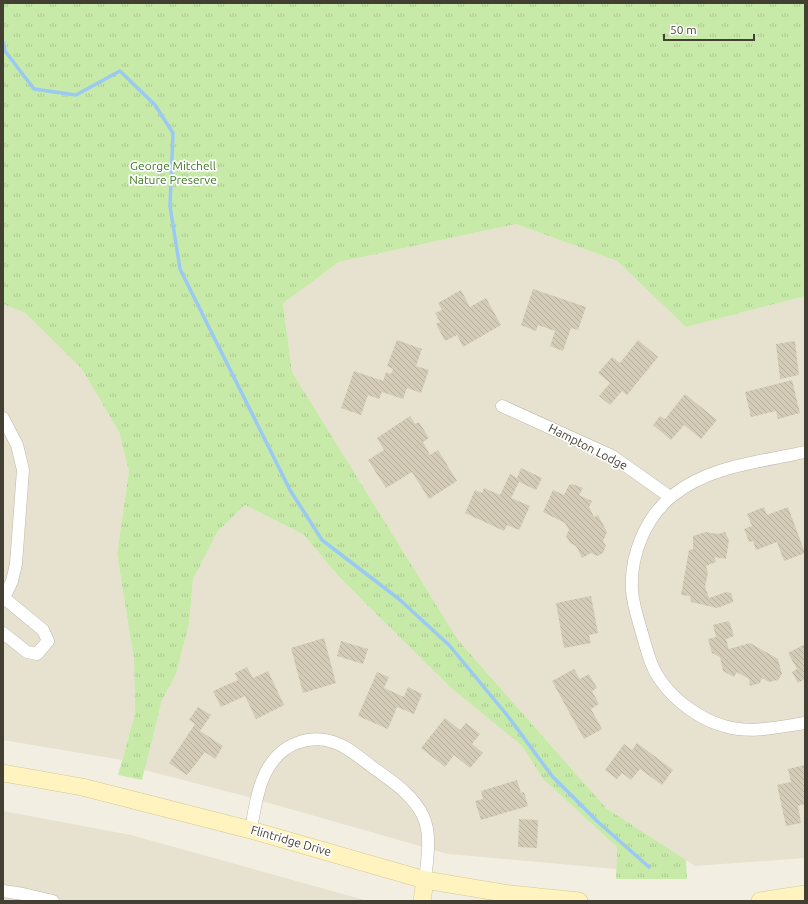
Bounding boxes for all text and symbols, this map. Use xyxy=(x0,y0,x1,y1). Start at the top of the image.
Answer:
scale bar xyxy=(664,16,754,42)
text: 50 m xyxy=(670,23,697,36)
park label: George Mitchell Nature Preserve xyxy=(129,159,217,186)
street label: Hampton Lodge xyxy=(547,421,630,472)
street label: Flintridge Drive xyxy=(249,823,333,858)

